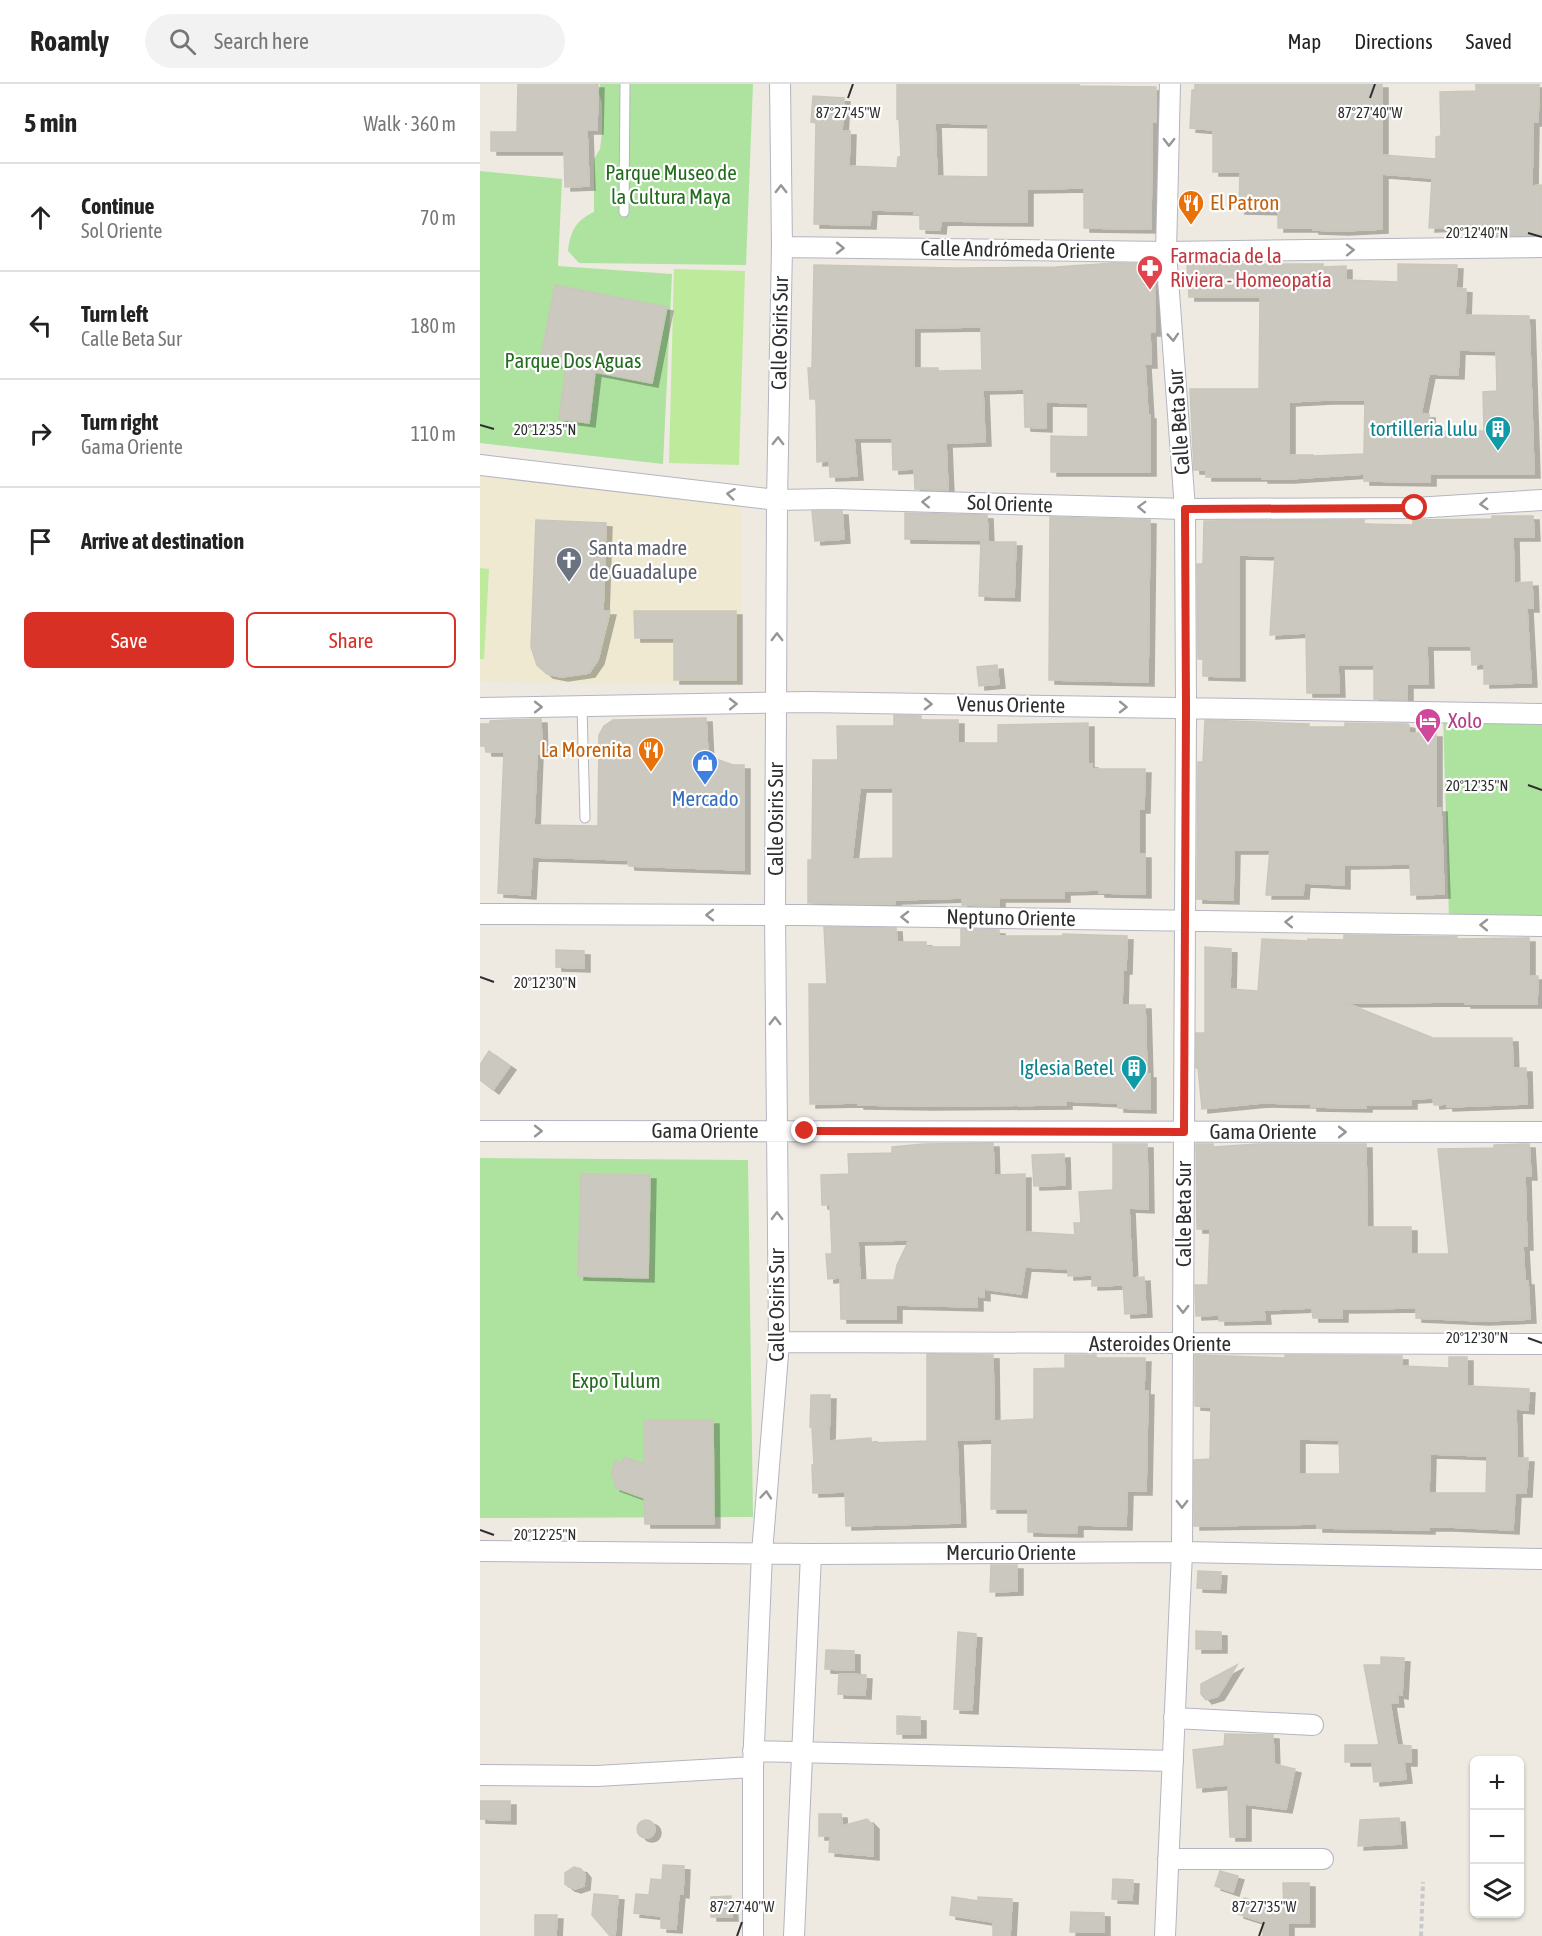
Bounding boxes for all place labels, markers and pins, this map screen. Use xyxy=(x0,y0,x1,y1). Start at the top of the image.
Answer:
restaurant icon: El Patron xyxy=(1176,188,1206,226)
place label: El Patron xyxy=(1210,190,1279,214)
place label: Farmacia de la Riviera - Homeopatía xyxy=(1170,243,1332,291)
pharmacy icon: Farmacia de la Riviera - Homeopatía xyxy=(1135,253,1165,291)
building icon: tortilleria lulu xyxy=(1483,414,1513,452)
place label: tortilleria lulu xyxy=(1370,416,1478,440)
place label: Santa madre de Guadalupe xyxy=(589,535,697,583)
church icon: Santa madre de Guadalupe xyxy=(554,545,584,583)
hotel icon: Xolo xyxy=(1413,706,1443,744)
place label: Xolo xyxy=(1448,708,1482,732)
restaurant icon: La Morenita xyxy=(636,735,666,773)
place label: La Morenita xyxy=(541,737,632,761)
shop icon: Mercado xyxy=(690,748,720,786)
place label: Mercado xyxy=(671,786,739,810)
building icon: Iglesia Betel xyxy=(1119,1053,1149,1091)
place label: Iglesia Betel xyxy=(1019,1055,1114,1079)

